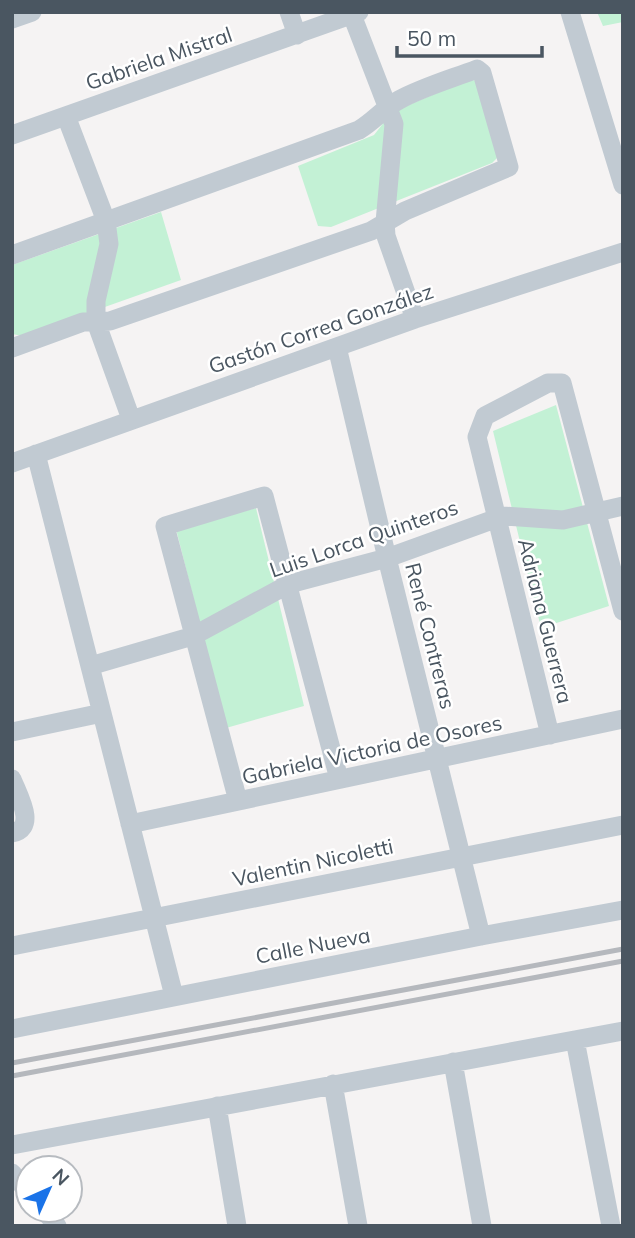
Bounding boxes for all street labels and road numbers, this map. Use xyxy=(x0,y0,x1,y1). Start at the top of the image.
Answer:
street label: Gabriela Mistral xyxy=(82,21,235,95)
street label: Gastón Correa González xyxy=(205,277,436,379)
street label: Luis Lorca Quinteros xyxy=(266,494,461,583)
street label: Adriana Guerrera xyxy=(513,536,579,706)
street label: René Contreras xyxy=(400,560,462,712)
street label: Gabriela Victoria de Osores xyxy=(239,709,504,789)
street label: Valentin Nicoletti xyxy=(230,832,396,892)
street label: Calle Nueva xyxy=(253,921,372,969)

